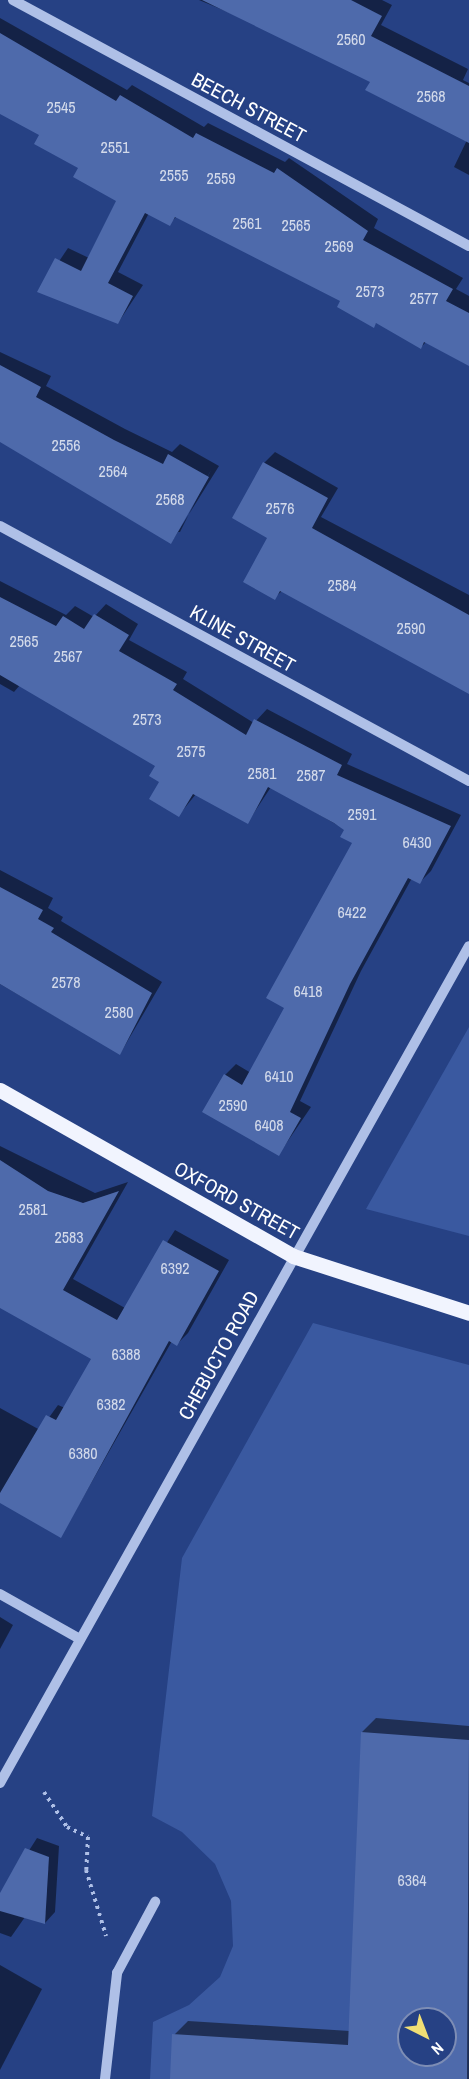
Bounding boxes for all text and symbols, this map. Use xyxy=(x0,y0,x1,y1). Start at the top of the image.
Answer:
house number: 2560 xyxy=(336,29,366,49)
street label: BEECH STREET xyxy=(188,67,310,147)
house number: 2568 xyxy=(416,86,446,106)
house number: 2545 xyxy=(46,97,76,117)
house number: 2551 xyxy=(100,137,130,157)
house number: 2555 xyxy=(159,165,189,185)
house number: 2559 xyxy=(206,168,236,188)
house number: 2561 xyxy=(232,213,262,233)
house number: 2565 xyxy=(281,215,311,235)
house number: 2569 xyxy=(324,236,354,256)
house number: 2573 xyxy=(355,281,385,301)
house number: 2577 xyxy=(409,288,439,308)
house number: 2556 xyxy=(51,435,81,455)
house number: 2564 xyxy=(98,461,128,481)
house number: 2568 xyxy=(155,489,185,509)
house number: 2576 xyxy=(265,498,295,518)
house number: 2584 xyxy=(327,575,357,595)
street label: KLINE STREET xyxy=(186,599,300,677)
house number: 2590 xyxy=(396,618,426,638)
house number: 2565 xyxy=(9,631,39,651)
house number: 2567 xyxy=(53,646,83,666)
house number: 2573 xyxy=(132,709,162,729)
house number: 2575 xyxy=(176,741,206,761)
house number: 2581 xyxy=(247,763,277,783)
house number: 2587 xyxy=(296,765,326,785)
house number: 2591 xyxy=(347,804,377,824)
house number: 6430 xyxy=(402,832,432,852)
house number: 6422 xyxy=(337,902,367,922)
house number: 2578 xyxy=(51,972,81,992)
house number: 6418 xyxy=(293,981,323,1001)
house number: 2580 xyxy=(104,1002,134,1022)
house number: 6410 xyxy=(264,1066,294,1086)
house number: 2590 xyxy=(218,1095,248,1115)
house number: 6408 xyxy=(254,1115,284,1135)
street label: OXFORD STREET xyxy=(170,1156,304,1244)
house number: 2581 xyxy=(18,1199,48,1219)
house number: 2583 xyxy=(54,1227,84,1247)
house number: 6392 xyxy=(160,1258,190,1278)
street label: CHEBUCTO ROAD xyxy=(173,1286,263,1424)
house number: 6388 xyxy=(111,1344,141,1364)
house number: 6382 xyxy=(96,1394,126,1414)
house number: 6380 xyxy=(68,1443,98,1463)
house number: 6364 xyxy=(397,1870,427,1890)
north arrow xyxy=(397,2007,457,2067)
text: N xyxy=(427,2038,449,2060)

